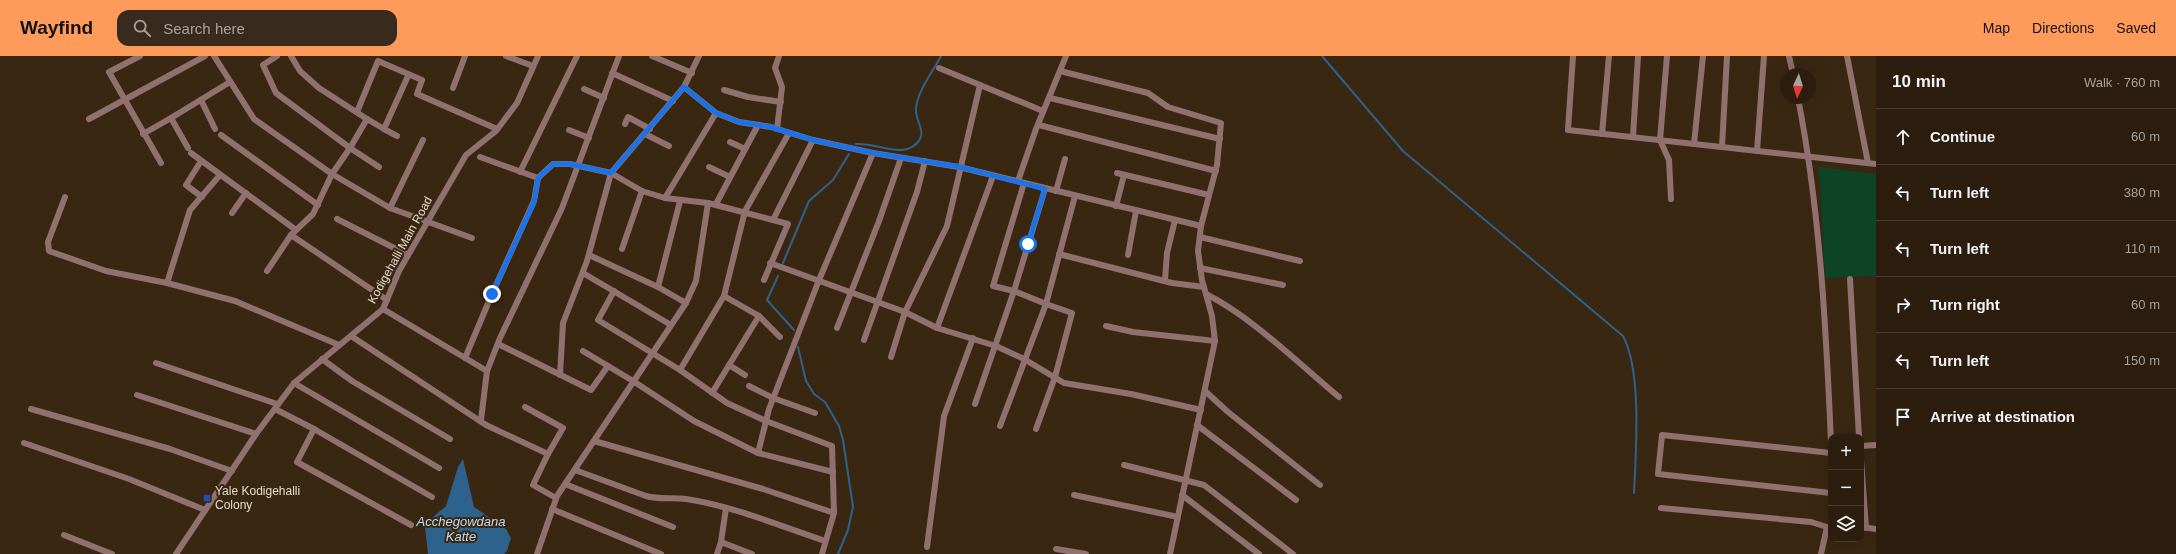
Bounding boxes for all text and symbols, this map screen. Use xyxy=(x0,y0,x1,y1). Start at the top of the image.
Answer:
search box xyxy=(117,10,397,46)
text: Wayfind xyxy=(20,17,93,38)
icon: search xyxy=(131,17,153,39)
text: Search here xyxy=(163,20,245,37)
text: Map xyxy=(1983,20,2010,36)
text: Directions xyxy=(2032,20,2094,36)
text: Saved xyxy=(2116,20,2156,36)
north arrow xyxy=(1780,68,1816,104)
text: 10 min xyxy=(1892,72,1946,91)
text: Walk · 760 m xyxy=(2084,75,2160,90)
icon: ahead xyxy=(1892,126,1914,148)
text: Continue xyxy=(1930,128,1995,145)
text: 60 m xyxy=(2131,129,2160,144)
icon: left xyxy=(1892,182,1914,204)
text: Turn left xyxy=(1930,184,1989,201)
text: 380 m xyxy=(2124,185,2160,200)
street label: Kodigehalli Main Road xyxy=(365,194,435,306)
route start xyxy=(1019,235,1037,253)
icon: left xyxy=(1892,238,1914,260)
text: Turn left xyxy=(1930,240,1989,257)
text: 110 m xyxy=(2125,241,2160,256)
route end xyxy=(483,285,501,303)
icon: right xyxy=(1892,294,1914,316)
text: Turn right xyxy=(1930,296,2000,313)
text: 60 m xyxy=(2131,297,2160,312)
icon: left xyxy=(1892,350,1914,372)
text: Turn left xyxy=(1930,352,1989,369)
text: 150 m xyxy=(2124,353,2160,368)
icon: arrive xyxy=(1892,406,1914,428)
text: Arrive at destination xyxy=(1930,408,2075,425)
map controls xyxy=(1828,434,1864,542)
button: + xyxy=(1828,434,1864,470)
button: − xyxy=(1828,470,1864,506)
place label: Yale Kodigehalli Colony xyxy=(215,484,300,512)
marker: Yale Kodigehalli Colony xyxy=(202,493,212,503)
button: layers xyxy=(1828,506,1864,542)
water label: Acchegowdana Katte xyxy=(416,514,505,544)

